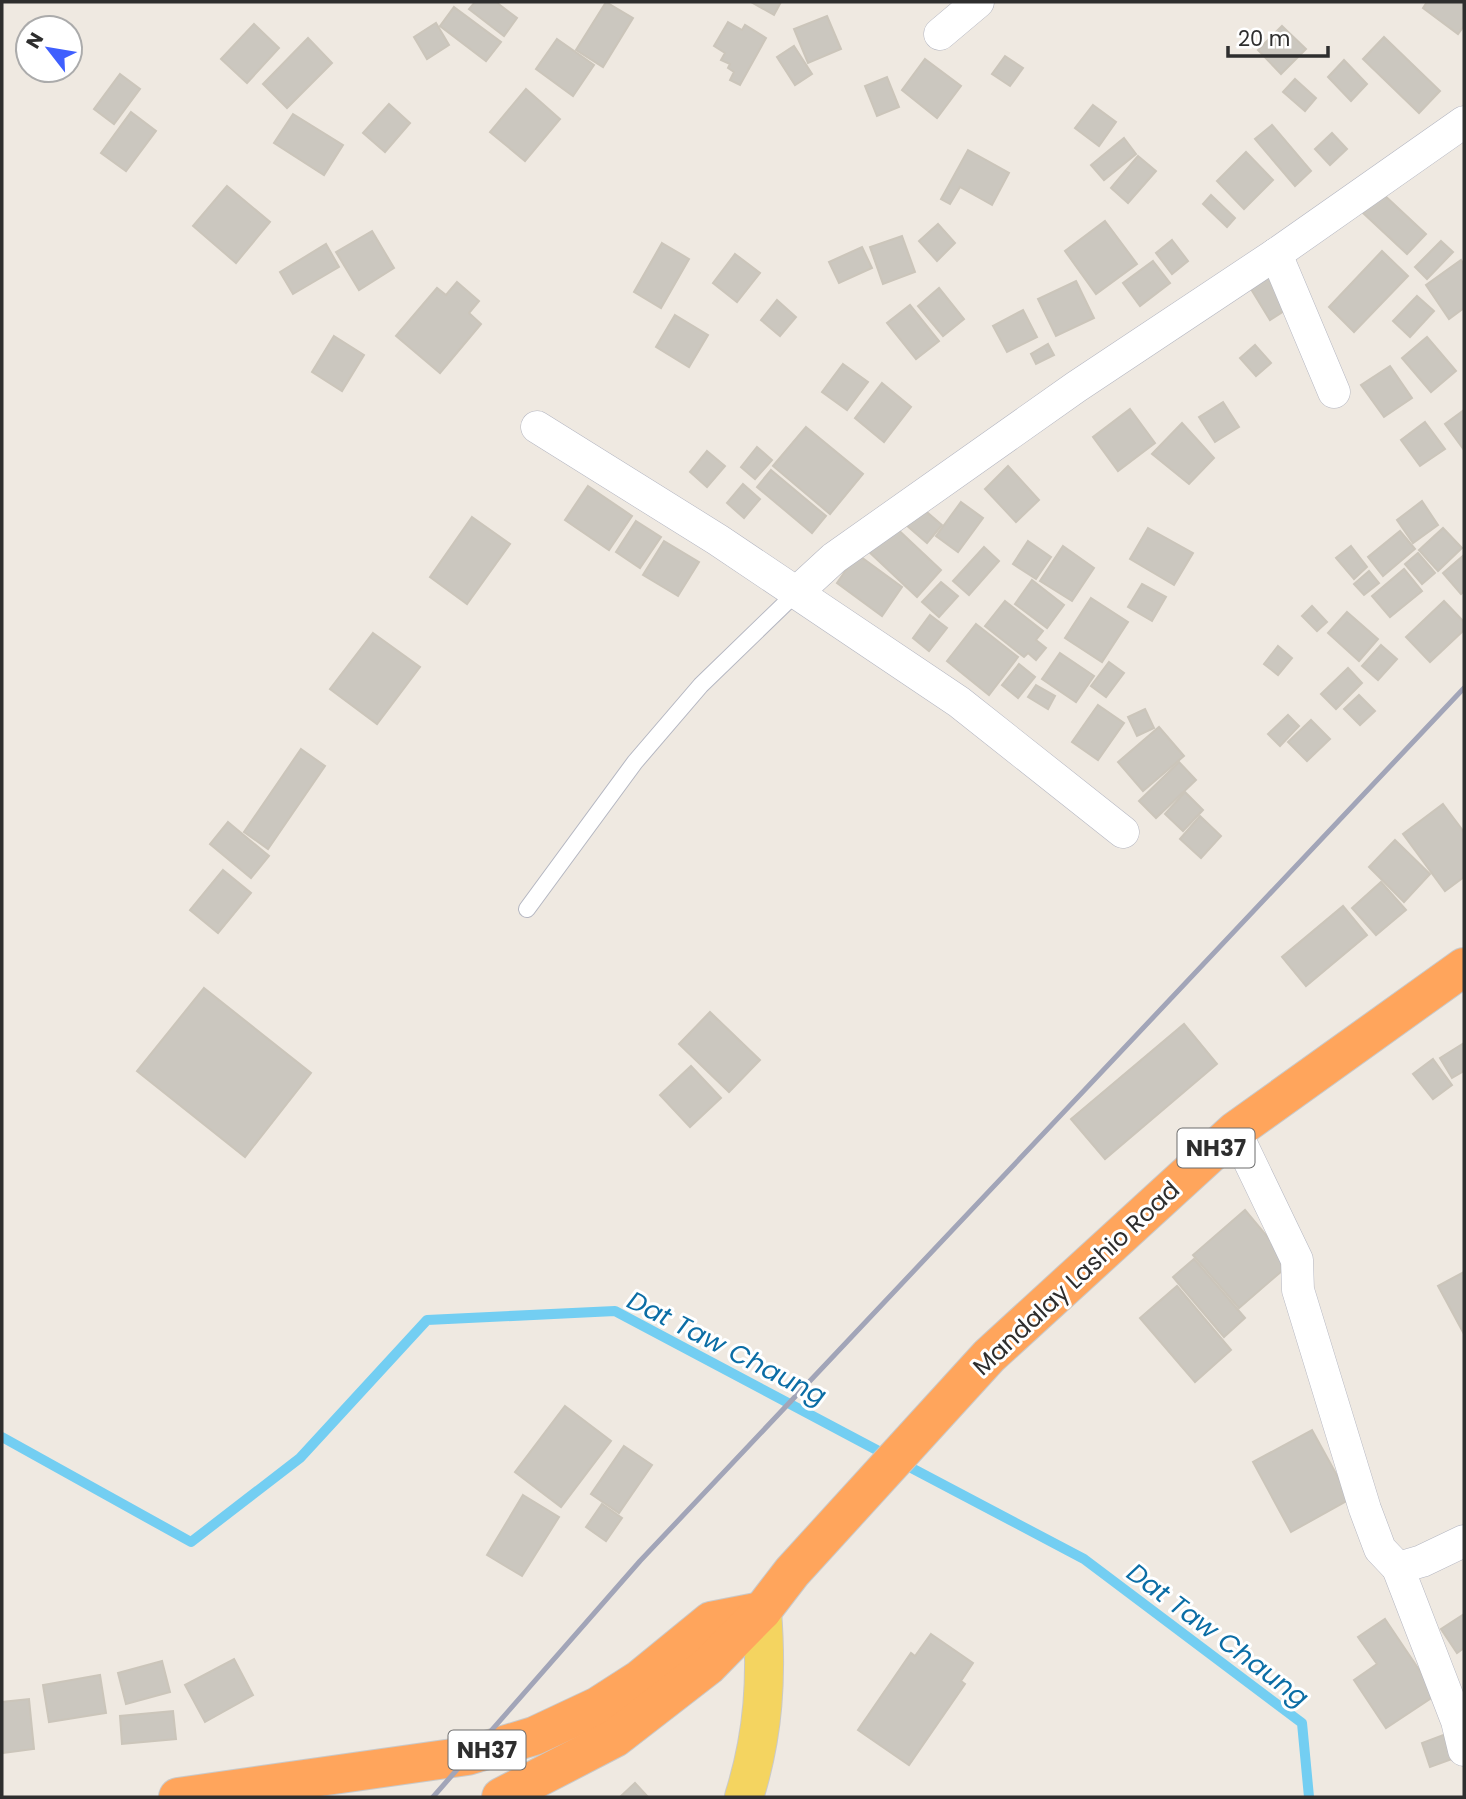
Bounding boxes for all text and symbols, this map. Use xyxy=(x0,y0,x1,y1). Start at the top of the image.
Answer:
north arrow xyxy=(14,14,84,84)
scale bar xyxy=(1228,14,1328,58)
text: 20 m xyxy=(1238,24,1291,53)
text: N xyxy=(20,27,50,54)
road number: NH37 xyxy=(1178,1128,1254,1168)
street label: Mandalay Lashio Road xyxy=(966,1173,1186,1383)
water label: Dat Taw Chaung xyxy=(621,1282,833,1414)
water label: Dat Taw Chaung xyxy=(1120,1555,1316,1715)
road number: NH37 xyxy=(448,1730,526,1770)

